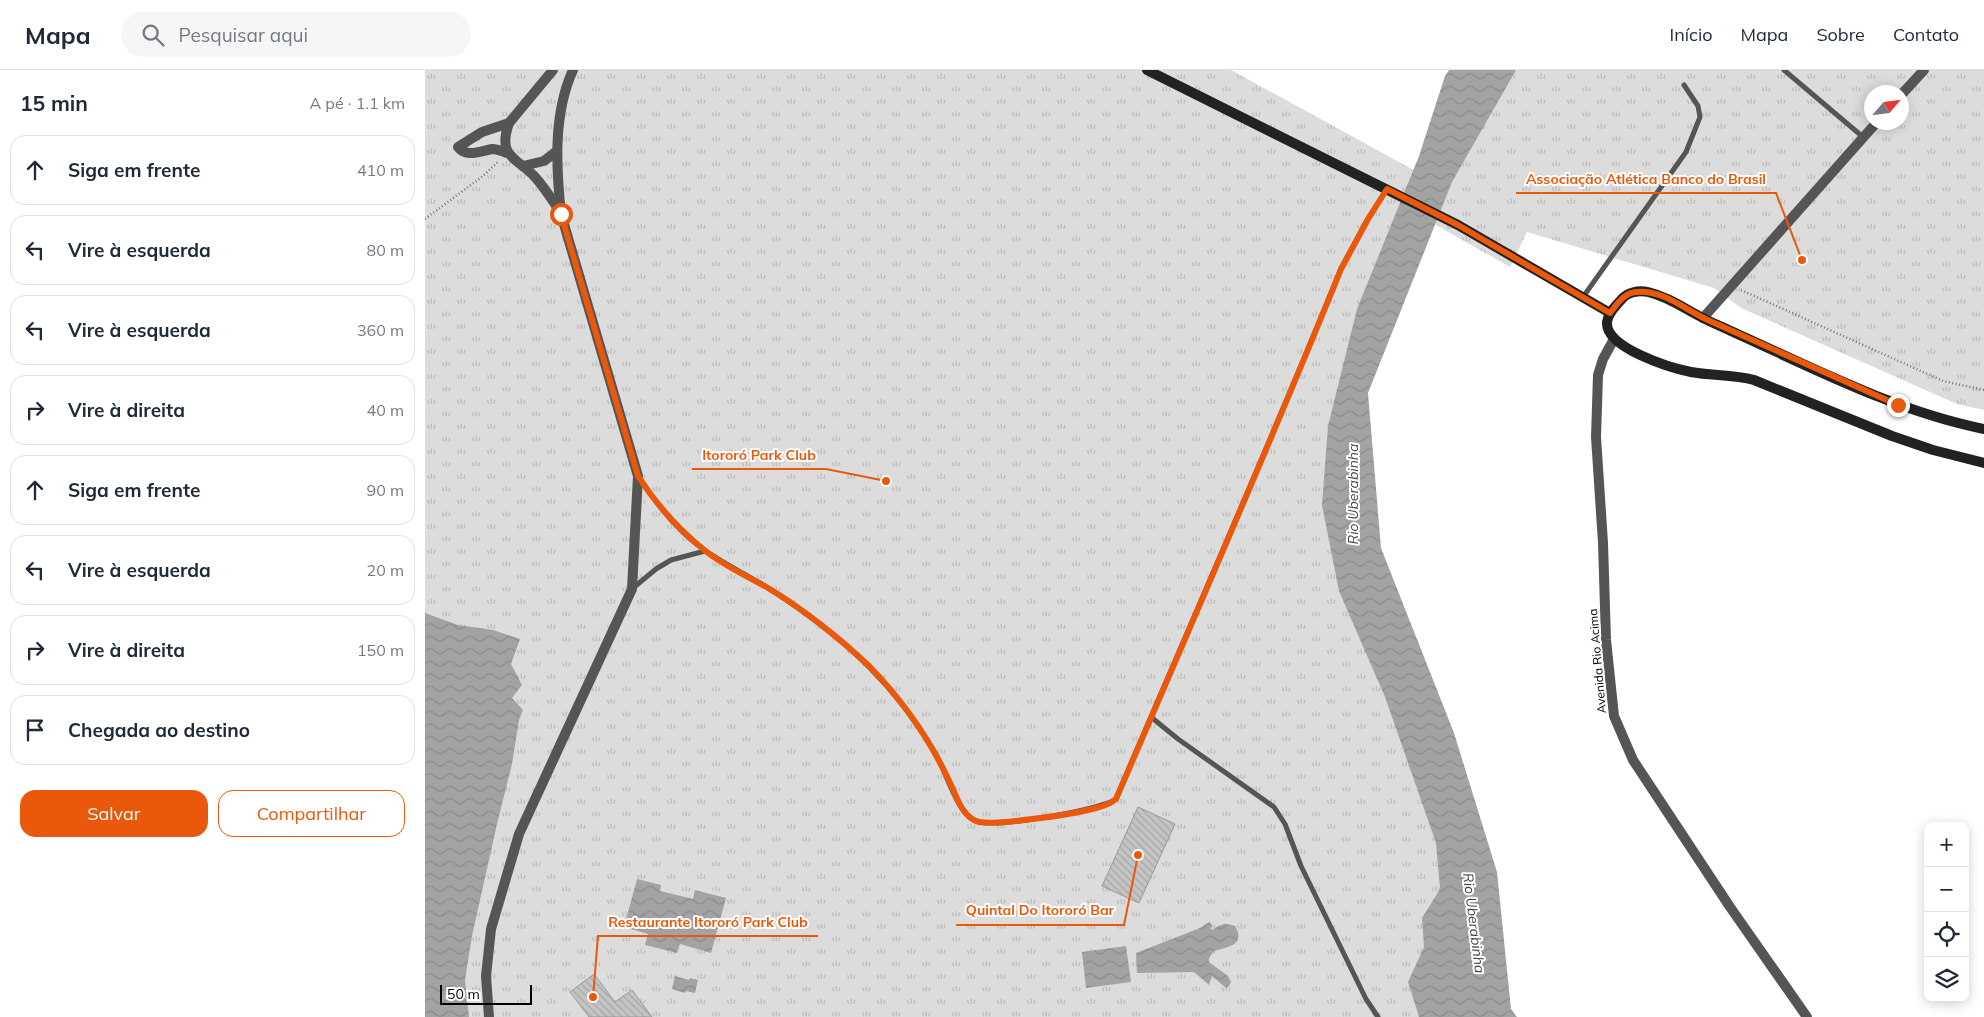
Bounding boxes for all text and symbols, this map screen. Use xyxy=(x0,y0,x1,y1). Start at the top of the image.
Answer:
search box xyxy=(121,12,471,57)
text: Mapa xyxy=(25,20,91,50)
icon: search xyxy=(139,21,167,49)
text: Pesquisar aqui xyxy=(179,23,308,47)
text: Início xyxy=(1670,23,1713,46)
text: Mapa xyxy=(1741,23,1788,46)
text: Sobre xyxy=(1816,23,1865,46)
text: Contato xyxy=(1893,23,1959,46)
north arrow xyxy=(1864,85,1909,130)
text: 15 min xyxy=(20,90,88,116)
text: A pé · 1.1 km xyxy=(309,93,405,113)
icon: ahead xyxy=(21,156,49,184)
text: Siga em frente xyxy=(68,158,200,182)
text: 410 m xyxy=(357,160,404,180)
callout: Associação Atlética Banco do Brasil xyxy=(1516,164,1776,193)
text: Associação Atlética Banco do Brasil xyxy=(1526,170,1766,188)
route start xyxy=(550,203,573,226)
icon: left xyxy=(21,236,49,264)
text: Vire à esquerda xyxy=(68,238,211,262)
text: 80 m xyxy=(367,240,404,260)
icon: left xyxy=(21,316,49,344)
text: Vire à esquerda xyxy=(68,318,211,342)
text: 360 m xyxy=(357,320,404,340)
route end xyxy=(1887,394,1910,417)
icon: right xyxy=(21,396,49,424)
text: Vire à direita xyxy=(68,398,185,422)
text: 40 m xyxy=(367,400,404,420)
callout: Itororó Park Club xyxy=(692,440,826,469)
water label: Rio Uberabinha xyxy=(1344,444,1362,544)
text: Itororó Park Club xyxy=(702,446,816,464)
icon: ahead xyxy=(21,476,49,504)
text: Siga em frente xyxy=(68,478,200,502)
text: 90 m xyxy=(367,480,404,500)
icon: left xyxy=(21,556,49,584)
text: Vire à esquerda xyxy=(68,558,211,582)
text: 20 m xyxy=(367,560,404,580)
street label: Avenida Rio Acima xyxy=(1585,608,1609,714)
icon: right xyxy=(21,636,49,664)
text: Vire à direita xyxy=(68,638,185,662)
text: 150 m xyxy=(357,640,404,660)
icon: arrive xyxy=(21,716,49,744)
text: Chegada ao destino xyxy=(68,718,250,742)
button: Salvar xyxy=(20,790,208,837)
button: Compartilhar xyxy=(218,790,405,837)
map controls xyxy=(1924,822,1969,1002)
button: + xyxy=(1924,822,1969,867)
button: − xyxy=(1924,867,1969,912)
water label: Rio Uberabinha xyxy=(1459,872,1489,974)
callout: Quintal Do Itororó Bar xyxy=(956,896,1124,925)
text: Quintal Do Itororó Bar xyxy=(966,901,1115,919)
callout: Restaurante Itororó Park Club xyxy=(598,907,818,936)
button: locate xyxy=(1924,912,1969,957)
text: Restaurante Itororó Park Club xyxy=(608,913,808,931)
button: layers xyxy=(1924,957,1969,1002)
scale bar xyxy=(440,982,533,1005)
text: 50 m xyxy=(447,985,480,1003)

